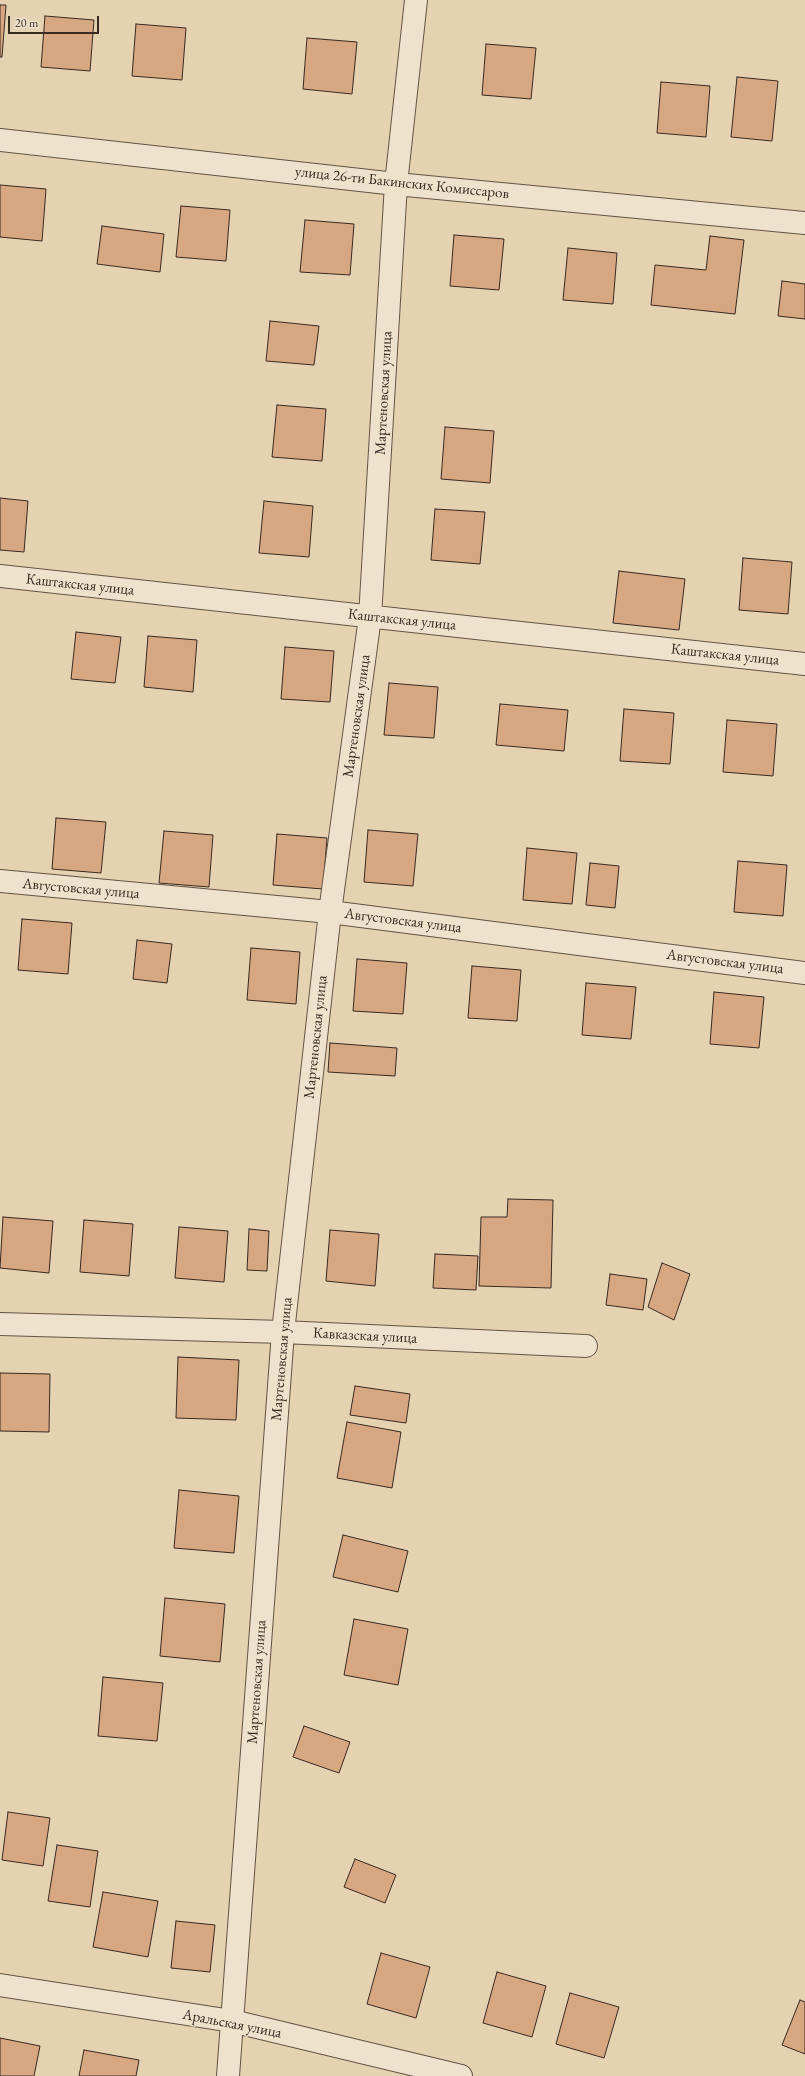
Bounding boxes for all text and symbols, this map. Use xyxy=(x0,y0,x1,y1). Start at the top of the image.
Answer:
scale bar xyxy=(10,8,101,34)
text: 20 m xyxy=(15,15,38,31)
street label: улица 26-ти Бакинских Комиссаров xyxy=(294,163,510,203)
street label: Мартеновская улица xyxy=(372,331,396,455)
street label: Каштакская улица xyxy=(25,570,135,600)
street label: Каштакская улица xyxy=(347,605,457,635)
street label: Каштакская улица xyxy=(670,640,780,670)
street label: Мартеновская улица xyxy=(339,653,375,779)
street label: Августовская улица xyxy=(22,875,140,903)
street label: Августовская улица xyxy=(343,905,463,937)
street label: Августовская улица xyxy=(665,946,785,978)
street label: Мартеновская улица xyxy=(301,974,331,1100)
street label: Мартеновская улица xyxy=(268,1296,296,1422)
street label: Кавказская улица xyxy=(312,1324,418,1348)
street label: Мартеновская улица xyxy=(244,1619,270,1745)
street label: Аральская улица xyxy=(181,2006,283,2042)

